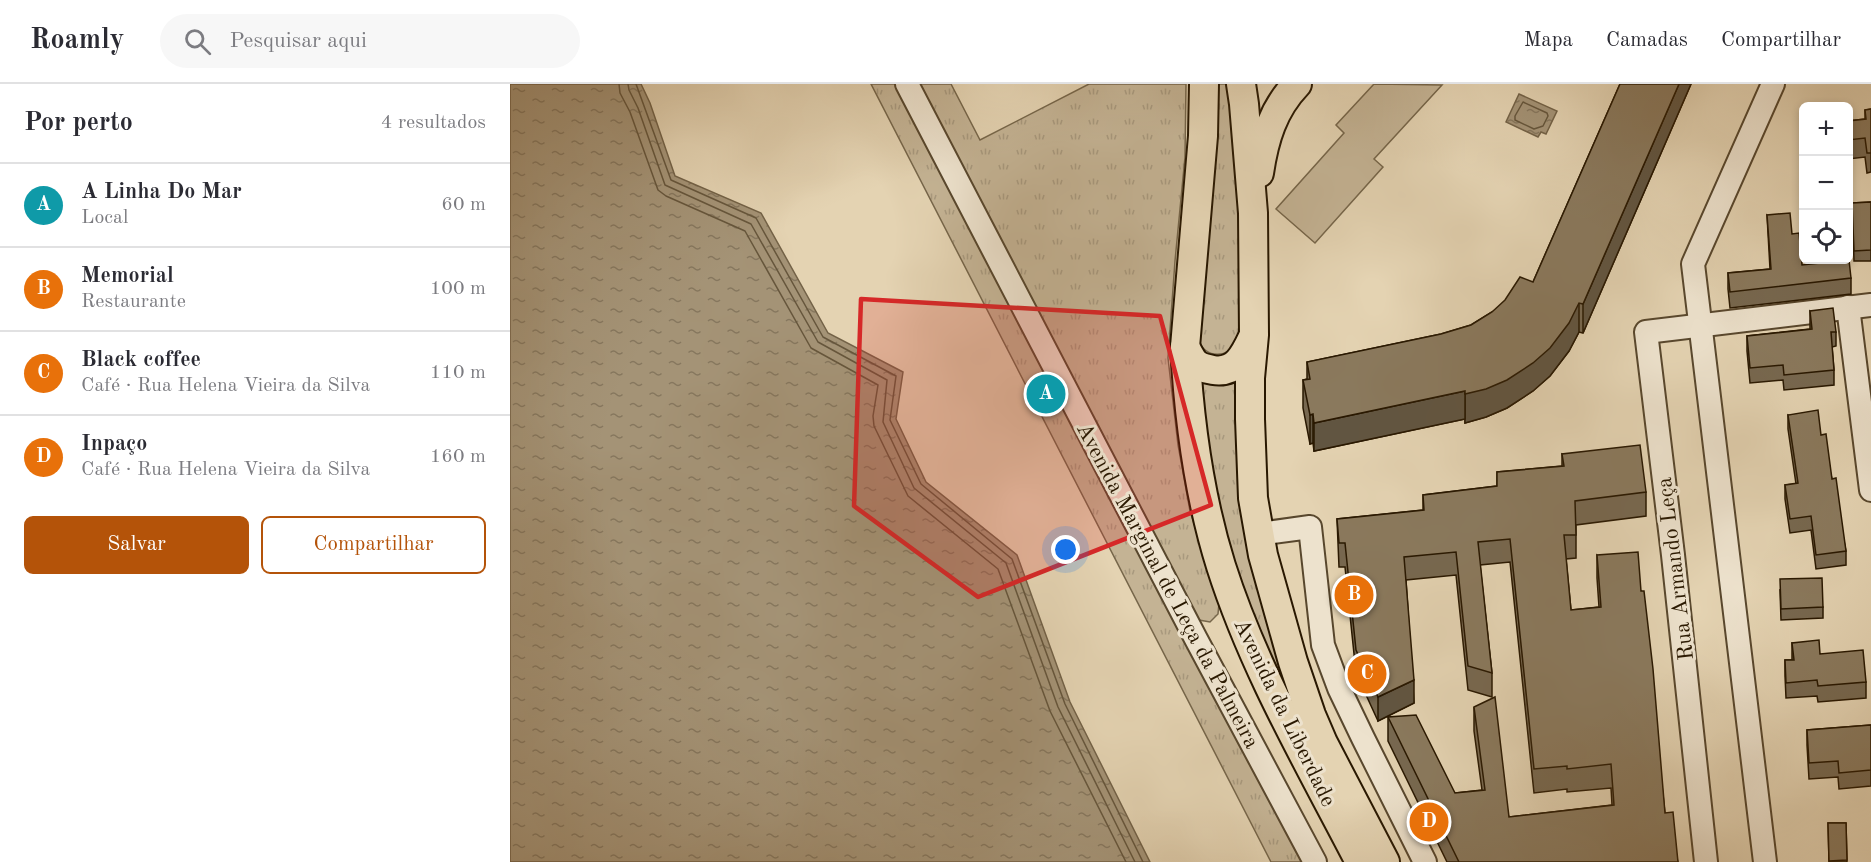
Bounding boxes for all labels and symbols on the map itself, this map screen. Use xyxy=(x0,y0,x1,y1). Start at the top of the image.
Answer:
pin: A xyxy=(1026,372,1066,416)
street label: Avenida Marginal de Leça da Palmeira xyxy=(1072,419,1263,753)
street label: Rua Armando Leça xyxy=(1654,476,1698,662)
your location xyxy=(1051,535,1080,564)
pin: B xyxy=(1334,572,1374,618)
street label: Avenida da Liberdade xyxy=(1229,615,1339,810)
pin: C xyxy=(1348,652,1386,696)
pin: D xyxy=(1410,800,1448,844)

